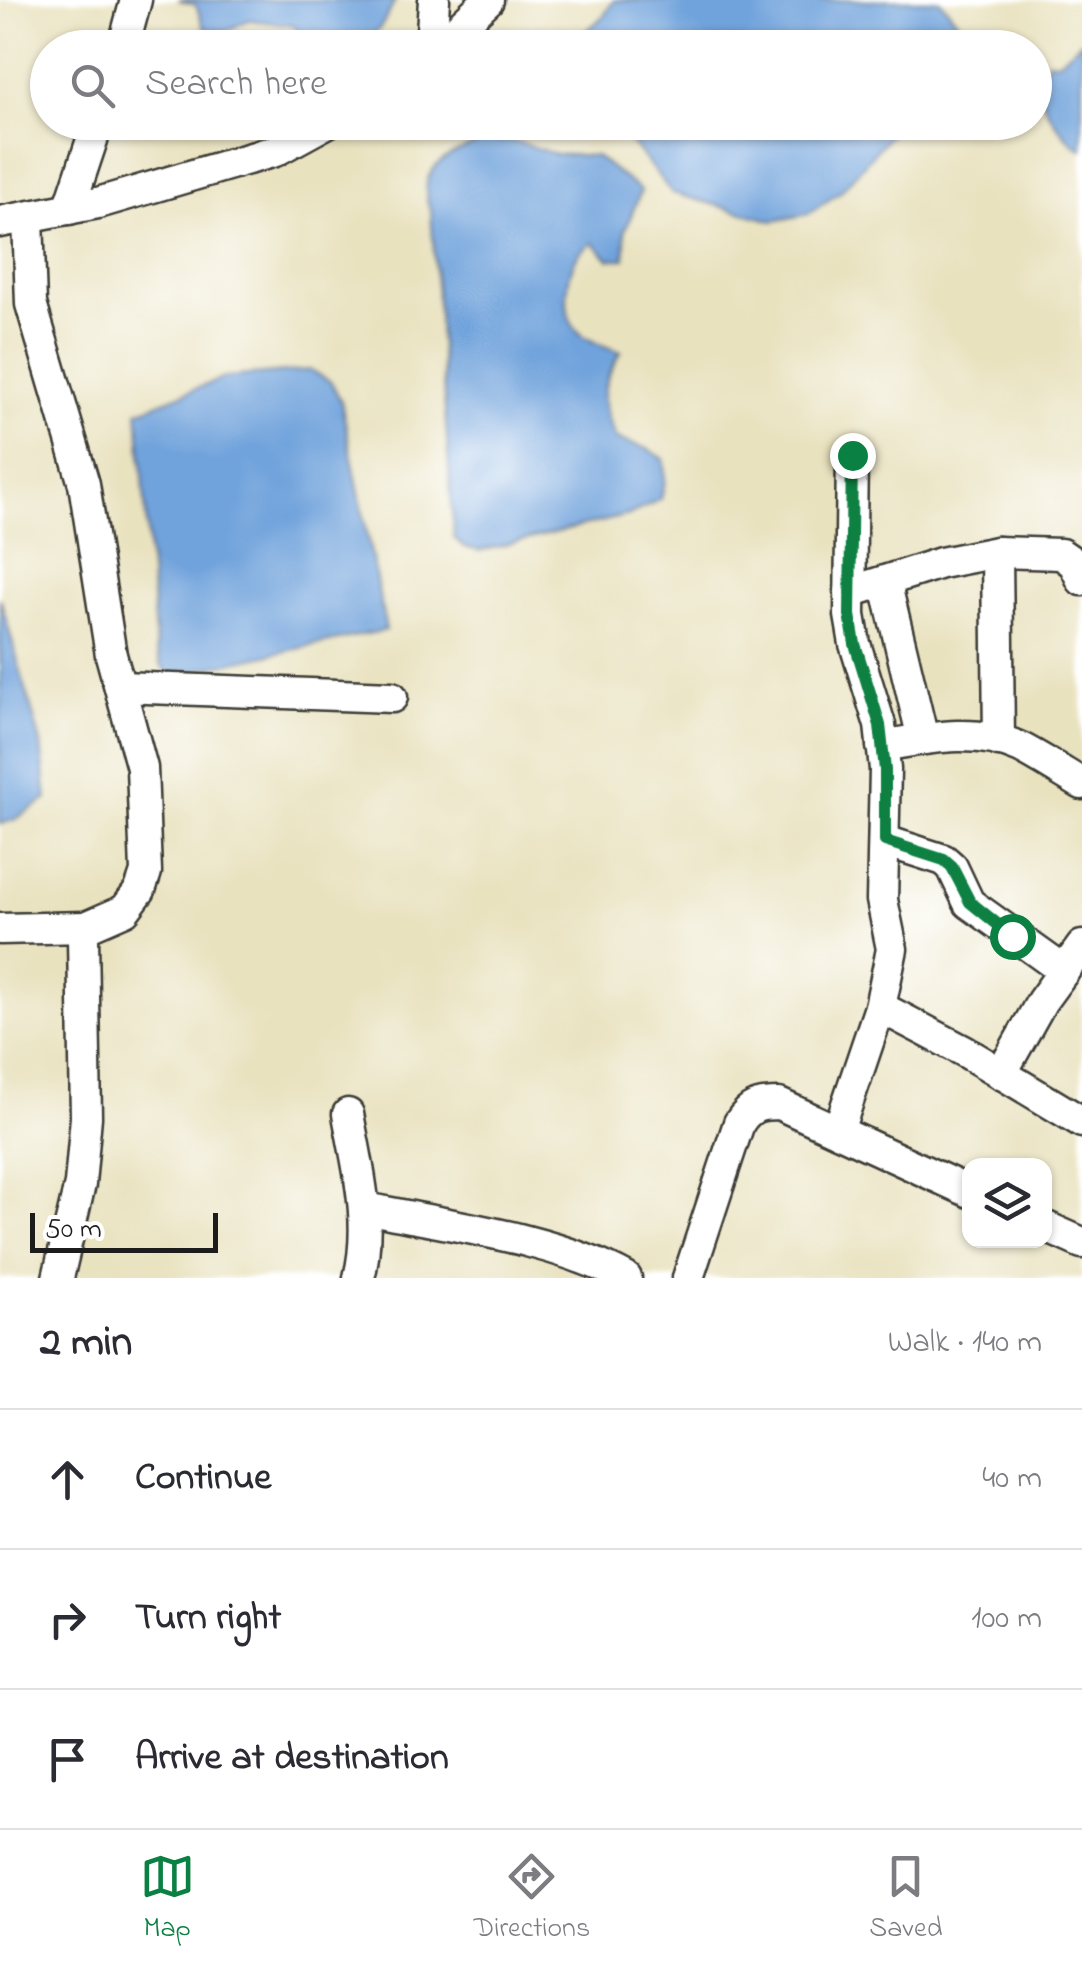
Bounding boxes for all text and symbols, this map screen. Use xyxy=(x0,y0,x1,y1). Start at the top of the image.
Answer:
search box xyxy=(30,30,1052,140)
text: Search here xyxy=(145,57,327,113)
icon: search xyxy=(65,58,120,113)
route end xyxy=(830,433,876,479)
route start xyxy=(990,914,1036,960)
map controls xyxy=(962,1158,1052,1248)
button: layers xyxy=(962,1158,1052,1248)
scale bar xyxy=(30,1208,218,1252)
text: 50 m xyxy=(45,1210,102,1251)
text: 2 min xyxy=(40,1313,132,1374)
text: Walk · 140 m xyxy=(888,1320,1042,1367)
text: Continue xyxy=(135,1451,271,1507)
icon: ahead xyxy=(40,1452,95,1507)
text: 40 m xyxy=(982,1456,1042,1503)
text: Turn right xyxy=(135,1591,281,1647)
icon: right xyxy=(40,1592,95,1647)
text: 100 m xyxy=(971,1596,1042,1643)
text: Arrive at destination xyxy=(135,1731,449,1787)
icon: arrive xyxy=(40,1732,95,1787)
tab: Map xyxy=(140,1849,195,1950)
tab: Directions xyxy=(474,1849,590,1950)
tab: Saved xyxy=(869,1849,942,1950)

